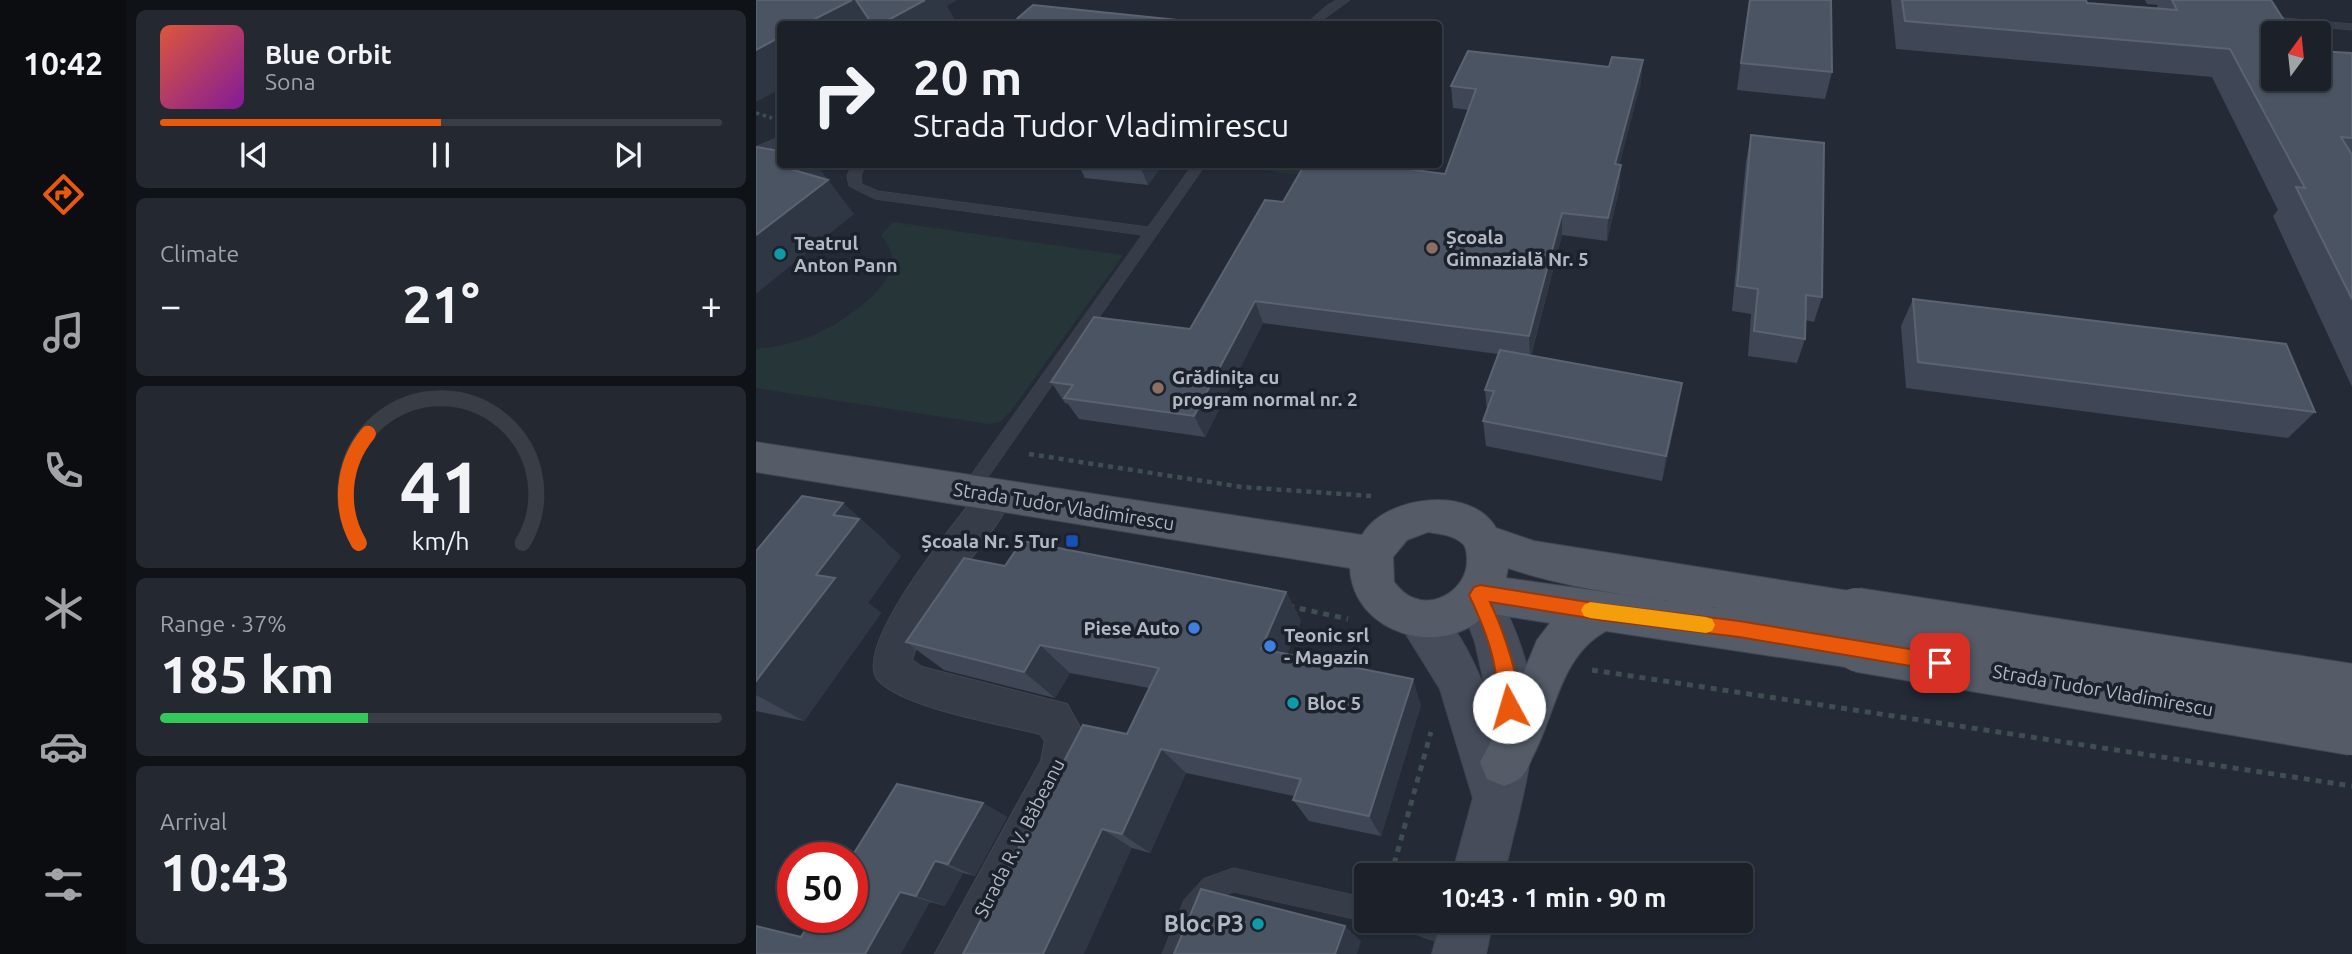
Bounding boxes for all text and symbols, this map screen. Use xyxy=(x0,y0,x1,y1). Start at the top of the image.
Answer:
north arrow xyxy=(2261,21,2331,91)
map controls xyxy=(2261,21,2331,91)
text: Blue Orbit xyxy=(265,40,392,69)
text: 10:42 xyxy=(23,45,103,81)
icon: right xyxy=(798,49,889,140)
text: 20 m xyxy=(913,49,1022,104)
text: Sona xyxy=(265,69,315,94)
text: Strada Tudor Vladimirescu xyxy=(913,107,1289,143)
icon: previous xyxy=(235,136,273,174)
icon: pause xyxy=(422,136,460,174)
icon: next xyxy=(609,136,647,174)
icon: directions xyxy=(39,170,88,219)
place label: Școala Gimnazială Nr. 5 xyxy=(1446,226,1589,270)
place label: Teatrul Anton Pann xyxy=(794,232,898,276)
marker: Școala Gimnazială Nr. 5 xyxy=(1424,240,1440,256)
text: Climate xyxy=(160,241,239,266)
marker: Teatrul Anton Pann xyxy=(772,246,788,262)
text: 21° xyxy=(402,275,480,333)
text: − xyxy=(160,284,181,326)
text: + xyxy=(701,284,722,326)
icon: music xyxy=(39,308,88,357)
place label: Grădinița cu program normal nr. 2 xyxy=(1172,366,1358,410)
marker: Grădinița cu program normal nr. 2 xyxy=(1150,380,1166,396)
text: 41 xyxy=(400,445,482,527)
icon: phone xyxy=(39,446,88,495)
street label: Strada Tudor Vladimirescu xyxy=(952,478,1176,534)
text: km/h xyxy=(412,527,470,555)
place label: Școala Nr. 5 Tur xyxy=(921,530,1058,552)
marker: Școala Nr. 5 Tur xyxy=(1064,533,1080,549)
icon: climate xyxy=(39,584,88,633)
text: Range · 37% xyxy=(160,611,287,636)
place label: Piese Auto xyxy=(1084,617,1180,639)
marker: Piese Auto xyxy=(1186,620,1202,636)
place label: Teonic srl - Magazin xyxy=(1284,624,1369,668)
pin xyxy=(1910,633,1970,693)
marker: Teonic srl - Magazin xyxy=(1262,638,1278,654)
icon: arrive xyxy=(1921,644,1959,682)
text: 185 km xyxy=(160,645,334,703)
street label: Strada Tudor Vladimirescu xyxy=(1991,660,2215,720)
position arrow xyxy=(1472,670,1546,744)
place label: Bloc 5 xyxy=(1307,692,1361,714)
marker: Bloc 5 xyxy=(1285,695,1301,711)
icon: car xyxy=(39,722,88,771)
street label: Strada R. V. Băbeanu xyxy=(969,755,1069,921)
text: Arrival xyxy=(160,809,227,834)
speed limit sign: 50 xyxy=(777,842,868,933)
text: 10:43 xyxy=(160,843,290,901)
icon: filters xyxy=(39,860,88,909)
text: 10:43 · 1 min · 90 m xyxy=(1440,883,1667,912)
place label: Bloc P3 xyxy=(1164,911,1244,936)
marker: Bloc P3 xyxy=(1250,916,1266,932)

